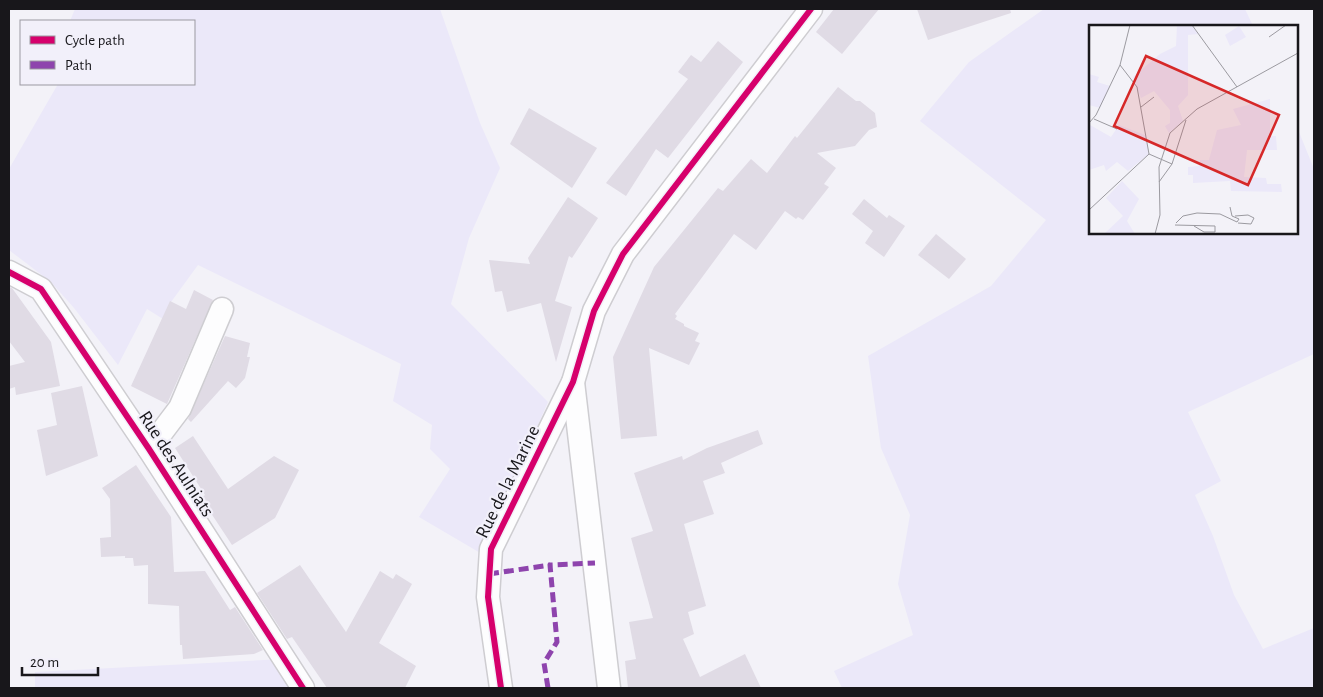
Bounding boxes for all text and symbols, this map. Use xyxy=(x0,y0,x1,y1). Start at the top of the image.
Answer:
legend xyxy=(20,20,195,85)
inset map xyxy=(1089,25,1298,234)
text: Cycle path xyxy=(65,33,125,48)
text: Path xyxy=(65,58,92,73)
street label: Rue des Aulniats xyxy=(135,408,217,520)
street label: Rue de la Marine xyxy=(473,423,543,541)
scale bar xyxy=(22,644,99,676)
text: 20 m xyxy=(30,655,59,670)

